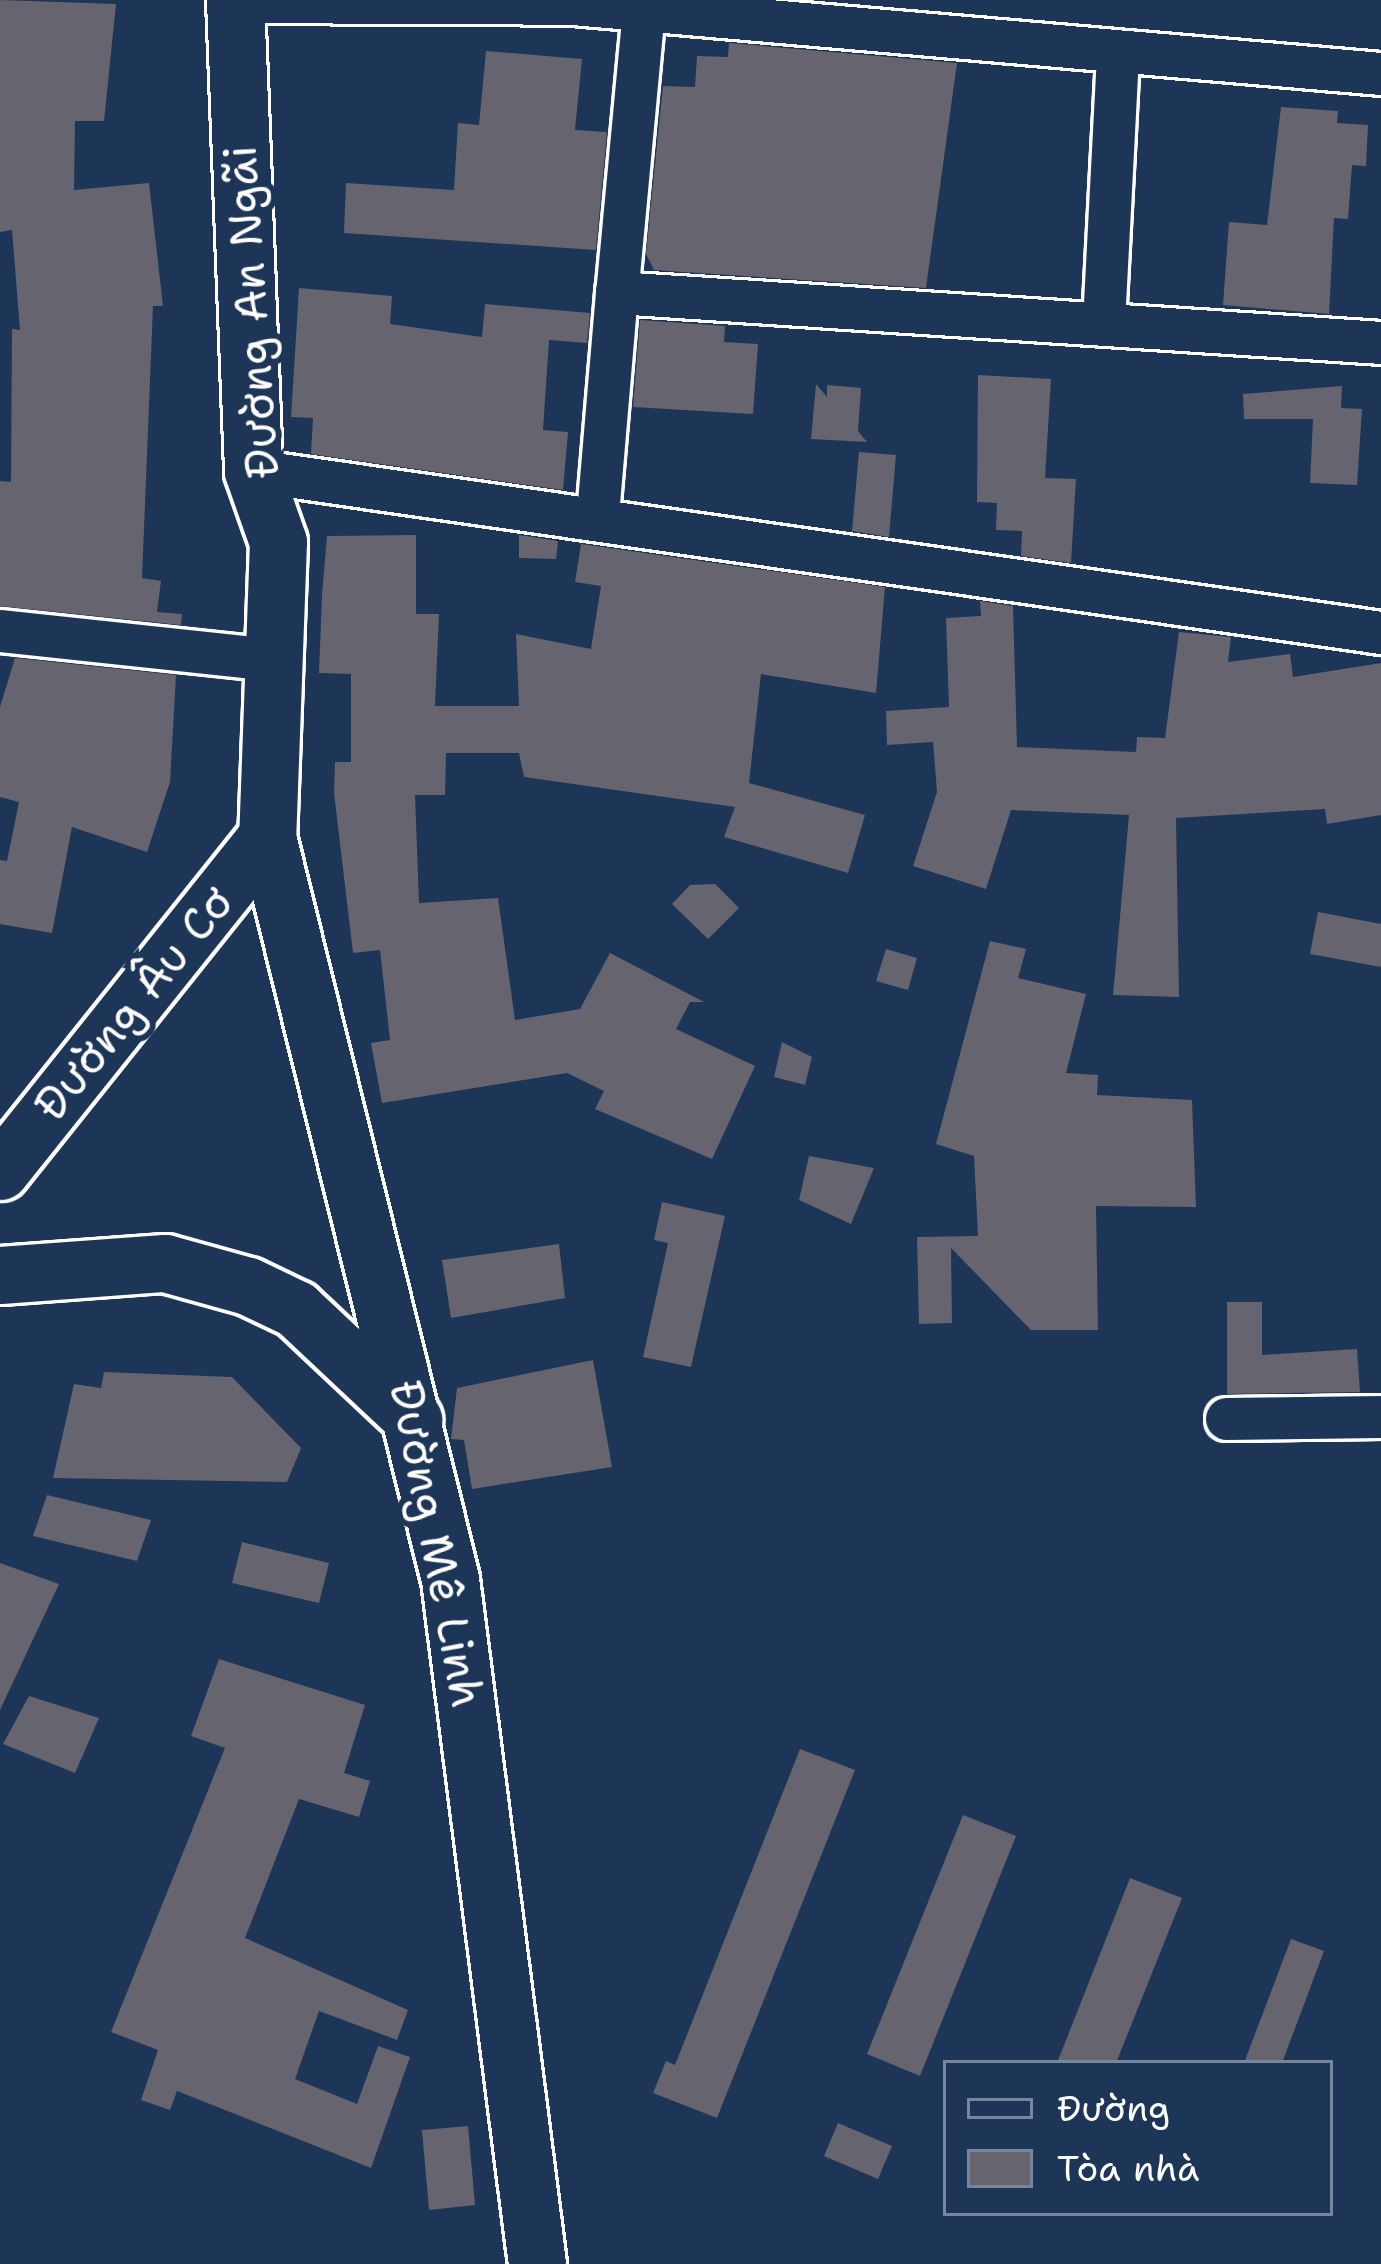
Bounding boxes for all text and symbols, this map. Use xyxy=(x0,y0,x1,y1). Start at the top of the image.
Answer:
street label: Đường An Ngãi xyxy=(213,143,291,481)
street label: Đường Âu Cơ xyxy=(23,876,245,1132)
street label: Đường Mê Linh xyxy=(378,1376,494,1712)
legend xyxy=(943,2060,1333,2216)
text: Đường xyxy=(1057,2084,1170,2133)
text: Tòa nhà xyxy=(1057,2144,1199,2193)

